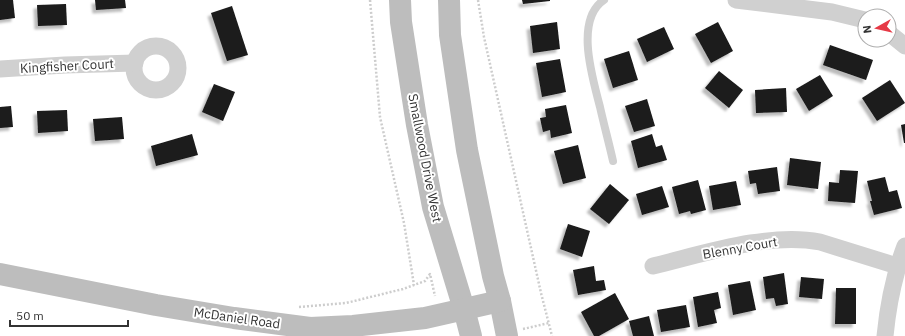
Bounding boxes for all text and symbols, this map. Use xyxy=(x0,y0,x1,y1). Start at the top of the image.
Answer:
north arrow xyxy=(857,8,897,48)
text: N xyxy=(860,24,875,34)
street label: Kingfisher Court xyxy=(20,55,114,77)
street label: Smallwood Drive West xyxy=(404,92,446,224)
street label: Blenny Court xyxy=(701,233,779,263)
scale bar xyxy=(10,302,128,328)
street label: McDaniel Road xyxy=(193,304,281,332)
text: 50 m xyxy=(16,308,44,323)

